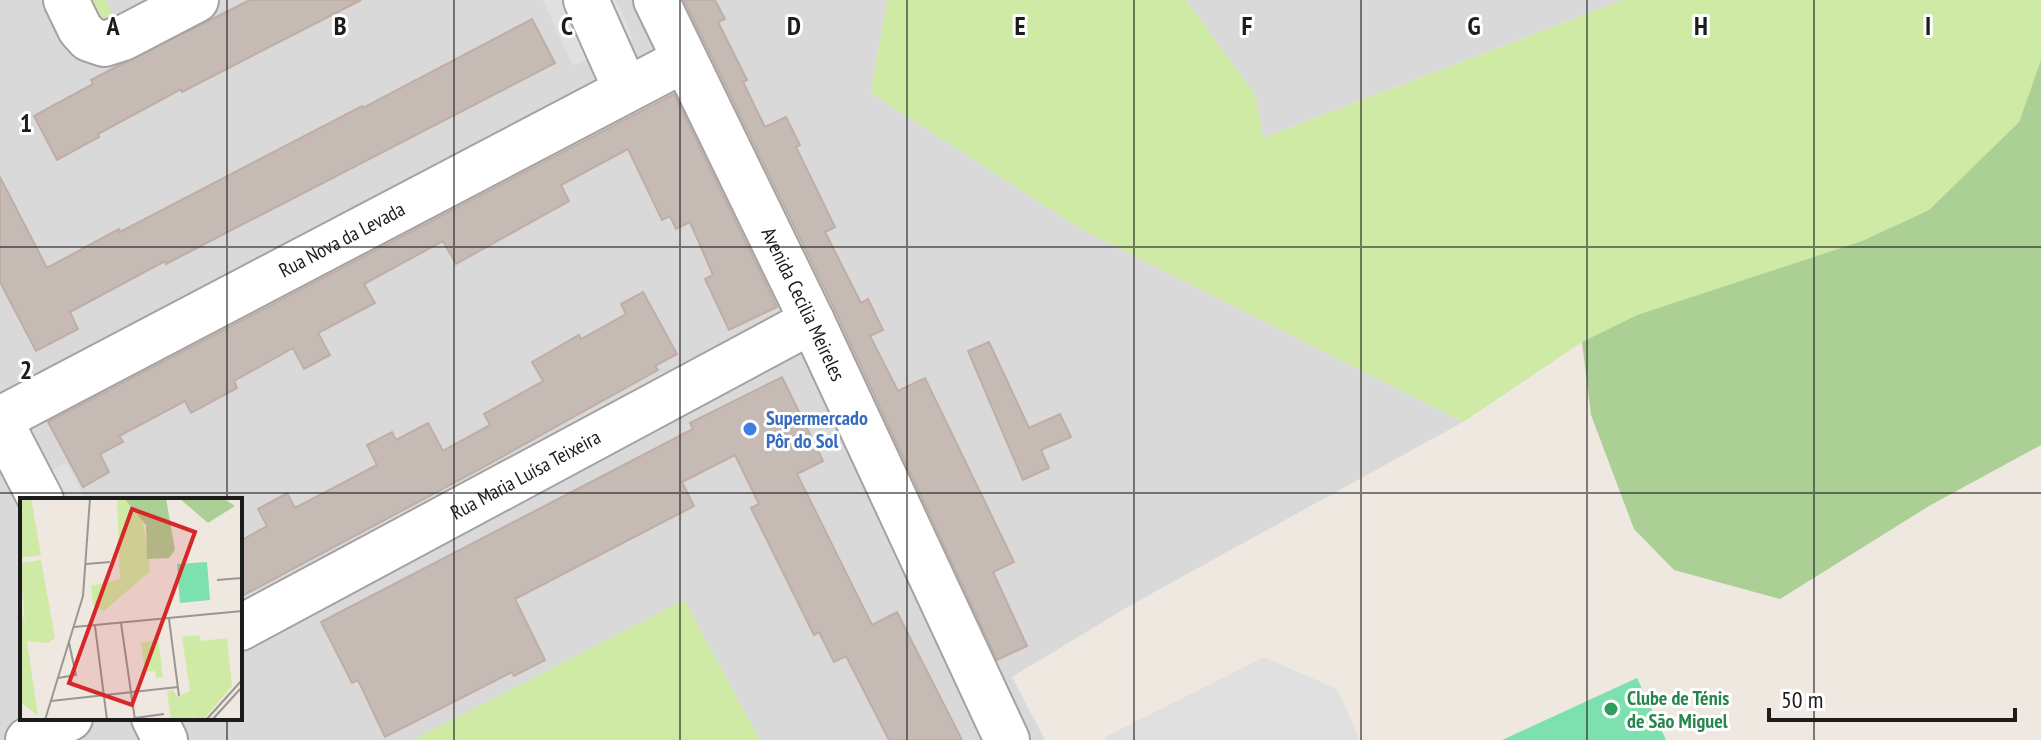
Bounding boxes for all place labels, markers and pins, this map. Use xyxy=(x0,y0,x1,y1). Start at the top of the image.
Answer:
place label: Supermercado Pôr do Sol xyxy=(766,405,868,454)
marker: Supermercado Pôr do Sol xyxy=(741,420,759,438)
place label: Clube de Ténis de São Miguel xyxy=(1627,685,1729,734)
marker: Clube de Ténis de São Miguel xyxy=(1602,700,1620,718)

